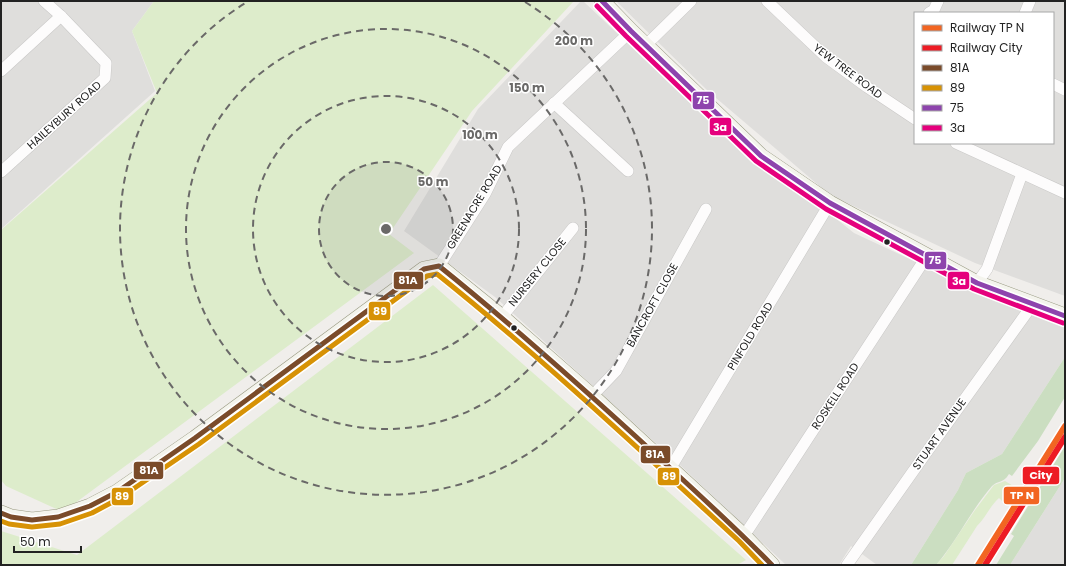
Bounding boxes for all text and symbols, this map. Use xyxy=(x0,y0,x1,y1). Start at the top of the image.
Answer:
legend xyxy=(914,12,1054,144)
text: Railway TP N xyxy=(950,19,1024,36)
text: 200 m xyxy=(555,32,593,49)
text: Railway City xyxy=(950,39,1023,56)
street label: YEW TREE ROAD xyxy=(810,40,886,103)
text: 81A xyxy=(950,59,970,76)
street label: HAILEYBURY ROAD xyxy=(23,77,105,153)
text: 150 m xyxy=(509,79,545,96)
text: 89 xyxy=(950,79,965,96)
line badge: 75 xyxy=(692,91,715,110)
text: 75 xyxy=(696,92,710,108)
text: 75 xyxy=(950,99,964,116)
line badge: 3a xyxy=(709,117,732,136)
text: 3a xyxy=(713,119,727,135)
text: 3a xyxy=(950,119,965,136)
text: 100 m xyxy=(462,126,498,143)
street label: GREENACRE ROAD xyxy=(442,162,506,252)
text: 50 m xyxy=(418,173,449,190)
centre of rings xyxy=(379,222,393,236)
street label: NURSERY CLOSE xyxy=(504,234,570,310)
unlabelled marker xyxy=(882,237,892,247)
line badge: 75 xyxy=(924,251,947,270)
text: 75 xyxy=(928,252,942,268)
street label: BANCROFT CLOSE xyxy=(622,260,682,350)
line badge: 81A xyxy=(393,271,424,290)
line badge: 3a xyxy=(947,271,970,290)
text: 81A xyxy=(398,272,418,288)
text: 3a xyxy=(952,273,966,289)
street label: PINFOLD ROAD xyxy=(723,299,777,373)
line badge: 89 xyxy=(368,301,391,321)
text: 89 xyxy=(373,303,387,319)
unlabelled marker xyxy=(509,323,519,333)
street label: ROSKELL ROAD xyxy=(807,359,863,433)
street label: STUART AVENUE xyxy=(908,395,970,473)
line badge: 81A xyxy=(640,445,671,464)
text: 81A xyxy=(645,446,665,462)
line badge: 81A xyxy=(133,461,164,480)
text: 81A xyxy=(139,462,159,478)
line badge: City xyxy=(1022,466,1060,485)
line badge: 89 xyxy=(657,467,680,486)
text: City xyxy=(1029,467,1053,483)
text: 89 xyxy=(662,468,676,484)
line badge: TP N xyxy=(1003,486,1040,505)
line badge: 89 xyxy=(111,487,134,506)
text: TP N xyxy=(1010,487,1034,503)
text: 89 xyxy=(115,488,129,504)
scale bar xyxy=(14,528,81,554)
text: 50 m xyxy=(20,533,51,550)

